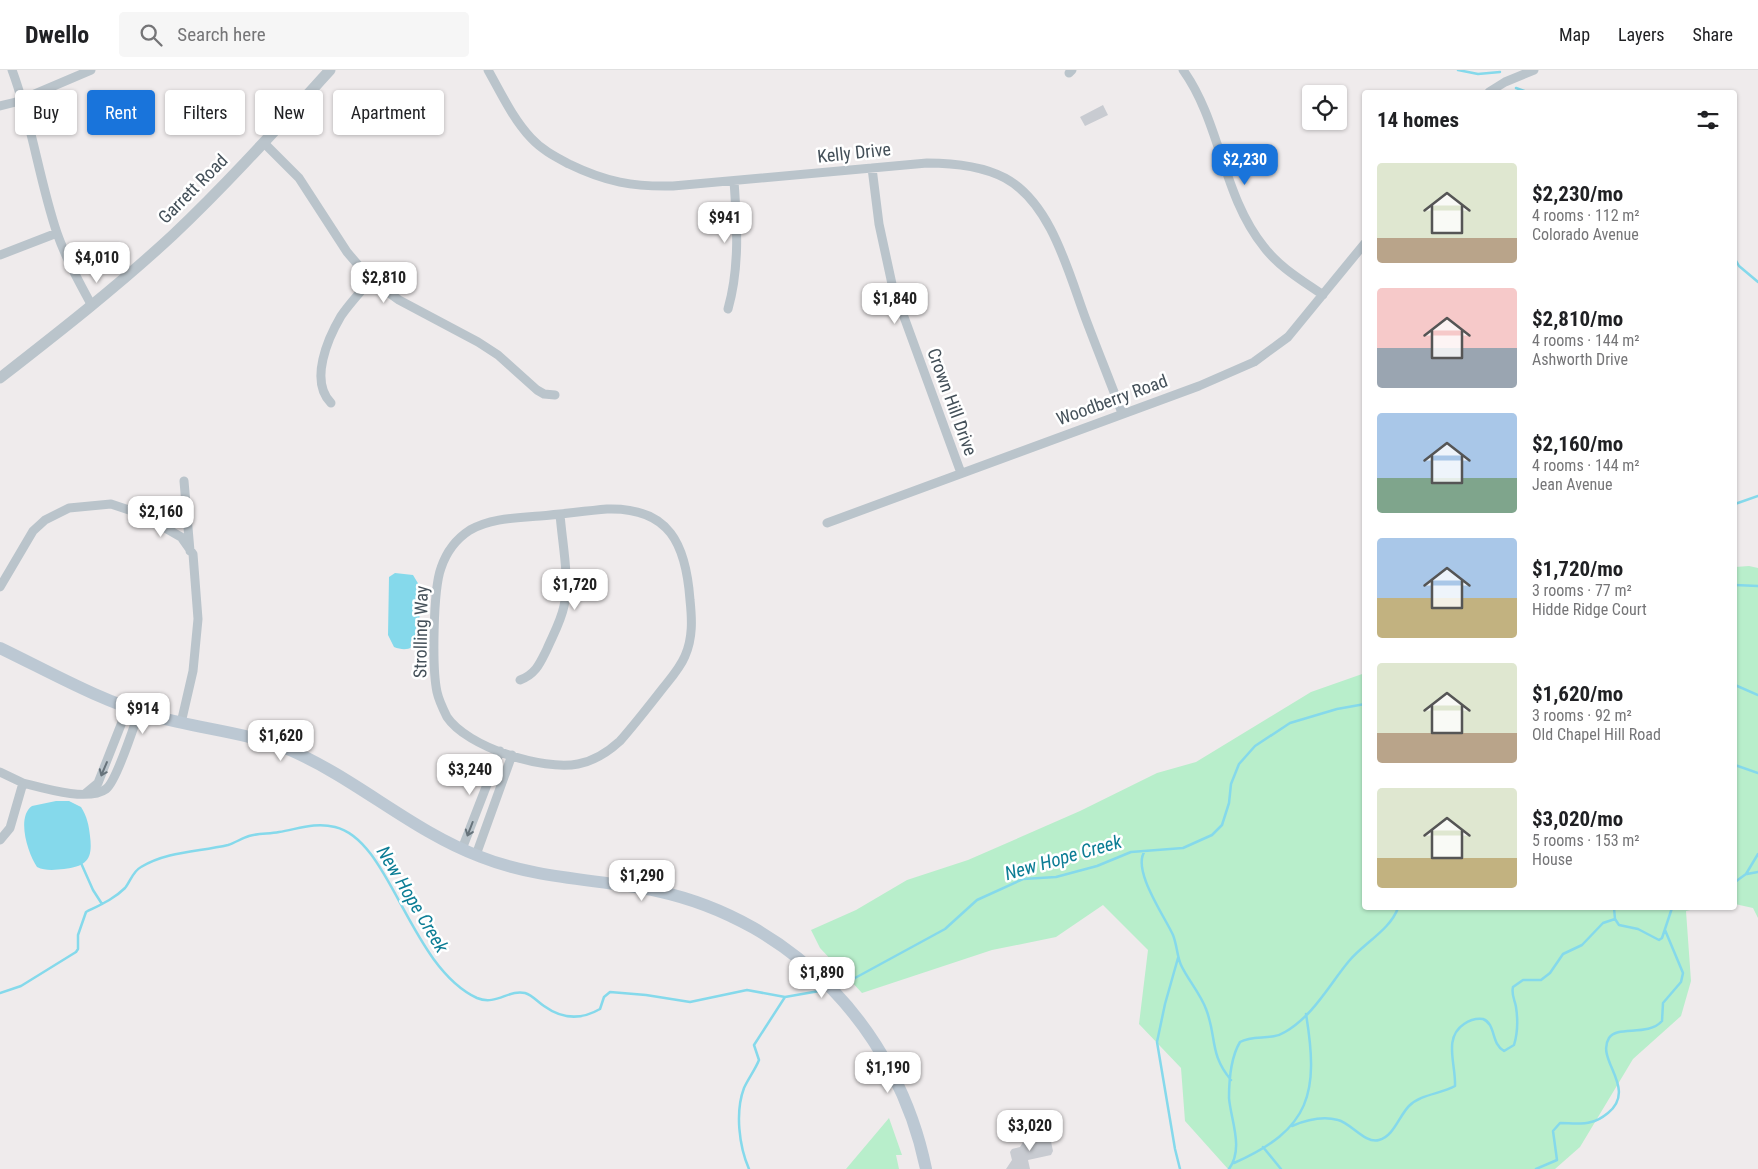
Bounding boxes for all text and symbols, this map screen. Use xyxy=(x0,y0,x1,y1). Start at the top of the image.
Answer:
search box xyxy=(119,12,469,57)
text: Dwello xyxy=(25,21,89,49)
icon: search xyxy=(137,21,165,49)
text: Search here xyxy=(177,23,266,46)
text: Map xyxy=(1559,24,1590,45)
text: Layers xyxy=(1618,24,1665,45)
text: Share xyxy=(1693,24,1733,45)
map controls xyxy=(1302,85,1347,130)
button: locate xyxy=(1302,85,1347,130)
chip: Buy xyxy=(15,90,77,135)
chip: Rent xyxy=(87,90,155,135)
chip: Filters xyxy=(165,90,245,135)
chip: New xyxy=(255,90,323,135)
chip: Apartment xyxy=(333,90,444,135)
icon: filters xyxy=(1694,106,1722,134)
text: 14 homes xyxy=(1377,108,1459,132)
street label: Kelly Drive xyxy=(816,138,892,167)
pin: $2,230 xyxy=(1204,144,1286,186)
street label: Garrett Road xyxy=(154,150,232,228)
text: $2,230 xyxy=(1223,150,1267,169)
text: $2,230/mo xyxy=(1532,182,1623,206)
icon: home xyxy=(1417,183,1477,243)
pin: $941 xyxy=(695,202,755,244)
text: 4 rooms · 112 m² xyxy=(1532,206,1640,225)
text: $941 xyxy=(709,208,741,227)
text: Colorado Avenue xyxy=(1532,225,1639,244)
pin: $4,010 xyxy=(56,242,138,284)
text: $4,010 xyxy=(75,248,119,267)
pin: $2,810 xyxy=(343,262,425,304)
text: $2,810 xyxy=(362,268,406,287)
pin: $1,840 xyxy=(854,282,936,325)
text: $1,840 xyxy=(873,289,917,308)
text: $2,810/mo xyxy=(1532,307,1623,331)
icon: home xyxy=(1417,308,1477,368)
text: 4 rooms · 144 m² xyxy=(1532,331,1640,350)
street label: Crown Hill Drive xyxy=(923,345,982,458)
text: Ashworth Drive xyxy=(1532,350,1628,369)
street label: Woodberry Road xyxy=(1053,370,1170,429)
text: $2,160/mo xyxy=(1532,432,1623,456)
icon: home xyxy=(1417,433,1477,493)
text: 4 rooms · 144 m² xyxy=(1532,456,1640,475)
text: Jean Avenue xyxy=(1532,475,1612,494)
pin: $2,160 xyxy=(120,496,202,538)
text: $2,160 xyxy=(139,502,183,521)
text: $1,720/mo xyxy=(1532,557,1623,581)
icon: home xyxy=(1417,558,1477,618)
pin: $1,720 xyxy=(534,568,616,611)
text: $1,720 xyxy=(553,575,597,594)
text: 3 rooms · 77 m² xyxy=(1532,581,1632,600)
street label: Strolling Way xyxy=(409,585,432,678)
text: Hidde Ridge Court xyxy=(1532,600,1647,619)
text: $1,620/mo xyxy=(1532,682,1623,706)
icon: home xyxy=(1417,683,1477,743)
pin: $914 xyxy=(113,692,173,735)
text: $914 xyxy=(127,699,159,718)
text: 3 rooms · 92 m² xyxy=(1532,706,1632,725)
pin: $1,620 xyxy=(240,720,322,762)
text: Old Chapel Hill Road xyxy=(1532,725,1661,744)
text: $1,620 xyxy=(259,726,303,745)
pin: $3,240 xyxy=(429,754,511,796)
text: $3,240 xyxy=(448,760,492,779)
one-way arrow xyxy=(98,761,108,776)
text: $3,020/mo xyxy=(1532,807,1623,831)
icon: home xyxy=(1417,808,1477,868)
one-way arrow xyxy=(465,821,474,836)
water label: New Hope Creek xyxy=(1002,830,1125,885)
text: 5 rooms · 153 m² xyxy=(1532,831,1640,850)
water label: New Hope Creek xyxy=(372,842,454,957)
text: House xyxy=(1532,850,1572,869)
pin: $1,290 xyxy=(601,860,683,902)
text: $1,290 xyxy=(620,866,664,885)
pin: $1,890 xyxy=(781,956,863,999)
text: $1,890 xyxy=(800,963,844,982)
pin: $1,190 xyxy=(847,1052,929,1094)
text: $1,190 xyxy=(866,1058,910,1077)
pin: $3,020 xyxy=(989,1110,1071,1152)
text: $3,020 xyxy=(1008,1116,1052,1135)

